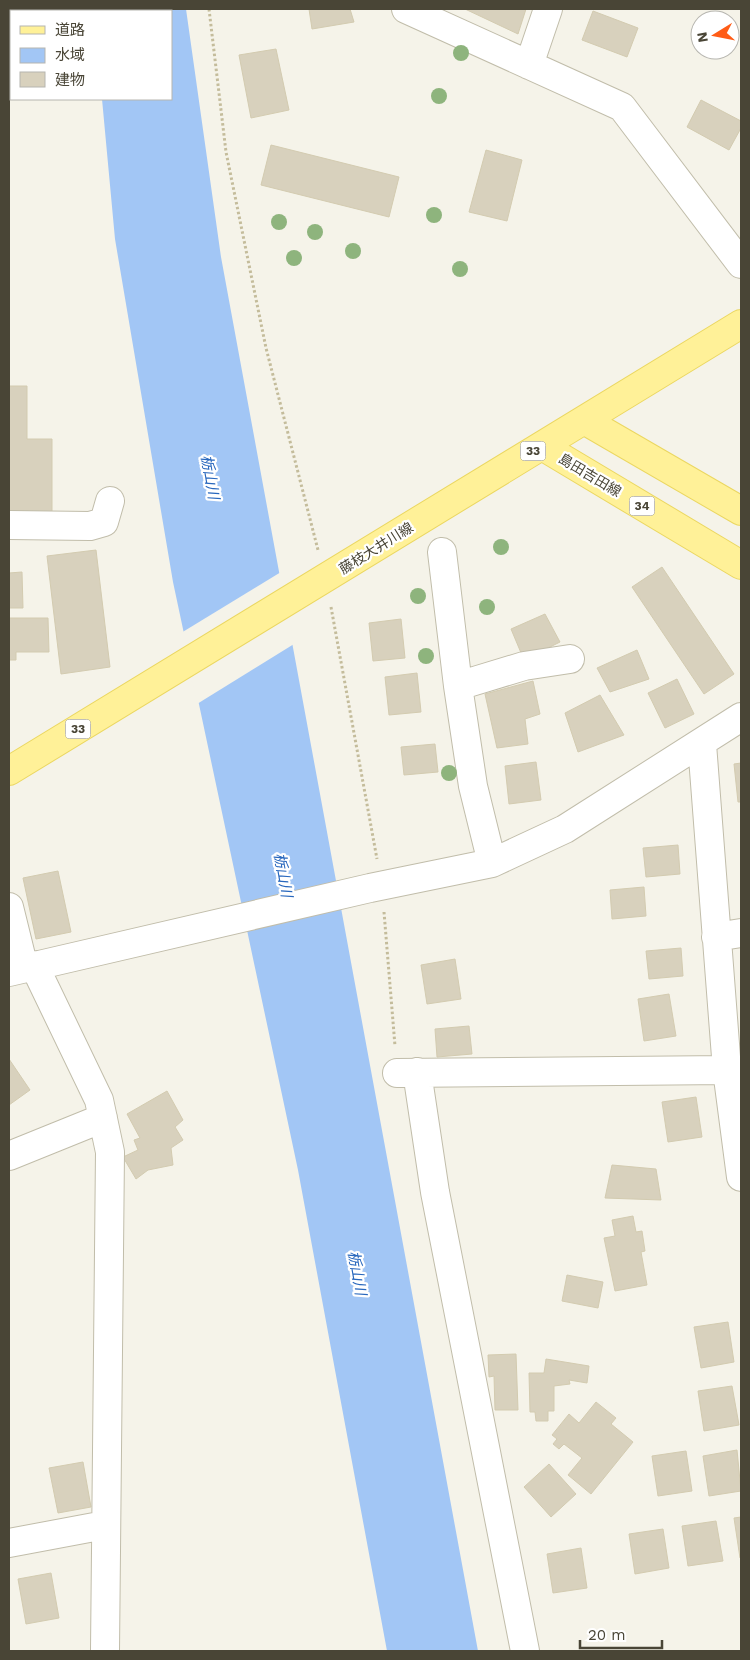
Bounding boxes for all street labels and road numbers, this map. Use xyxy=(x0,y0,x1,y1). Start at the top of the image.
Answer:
road number: 33 xyxy=(520,442,546,461)
street label: 島田吉田線 xyxy=(556,450,624,500)
road number: 34 xyxy=(630,496,654,516)
street label: 藤枝大井川線 xyxy=(336,519,416,577)
road number: 33 xyxy=(66,720,90,739)

